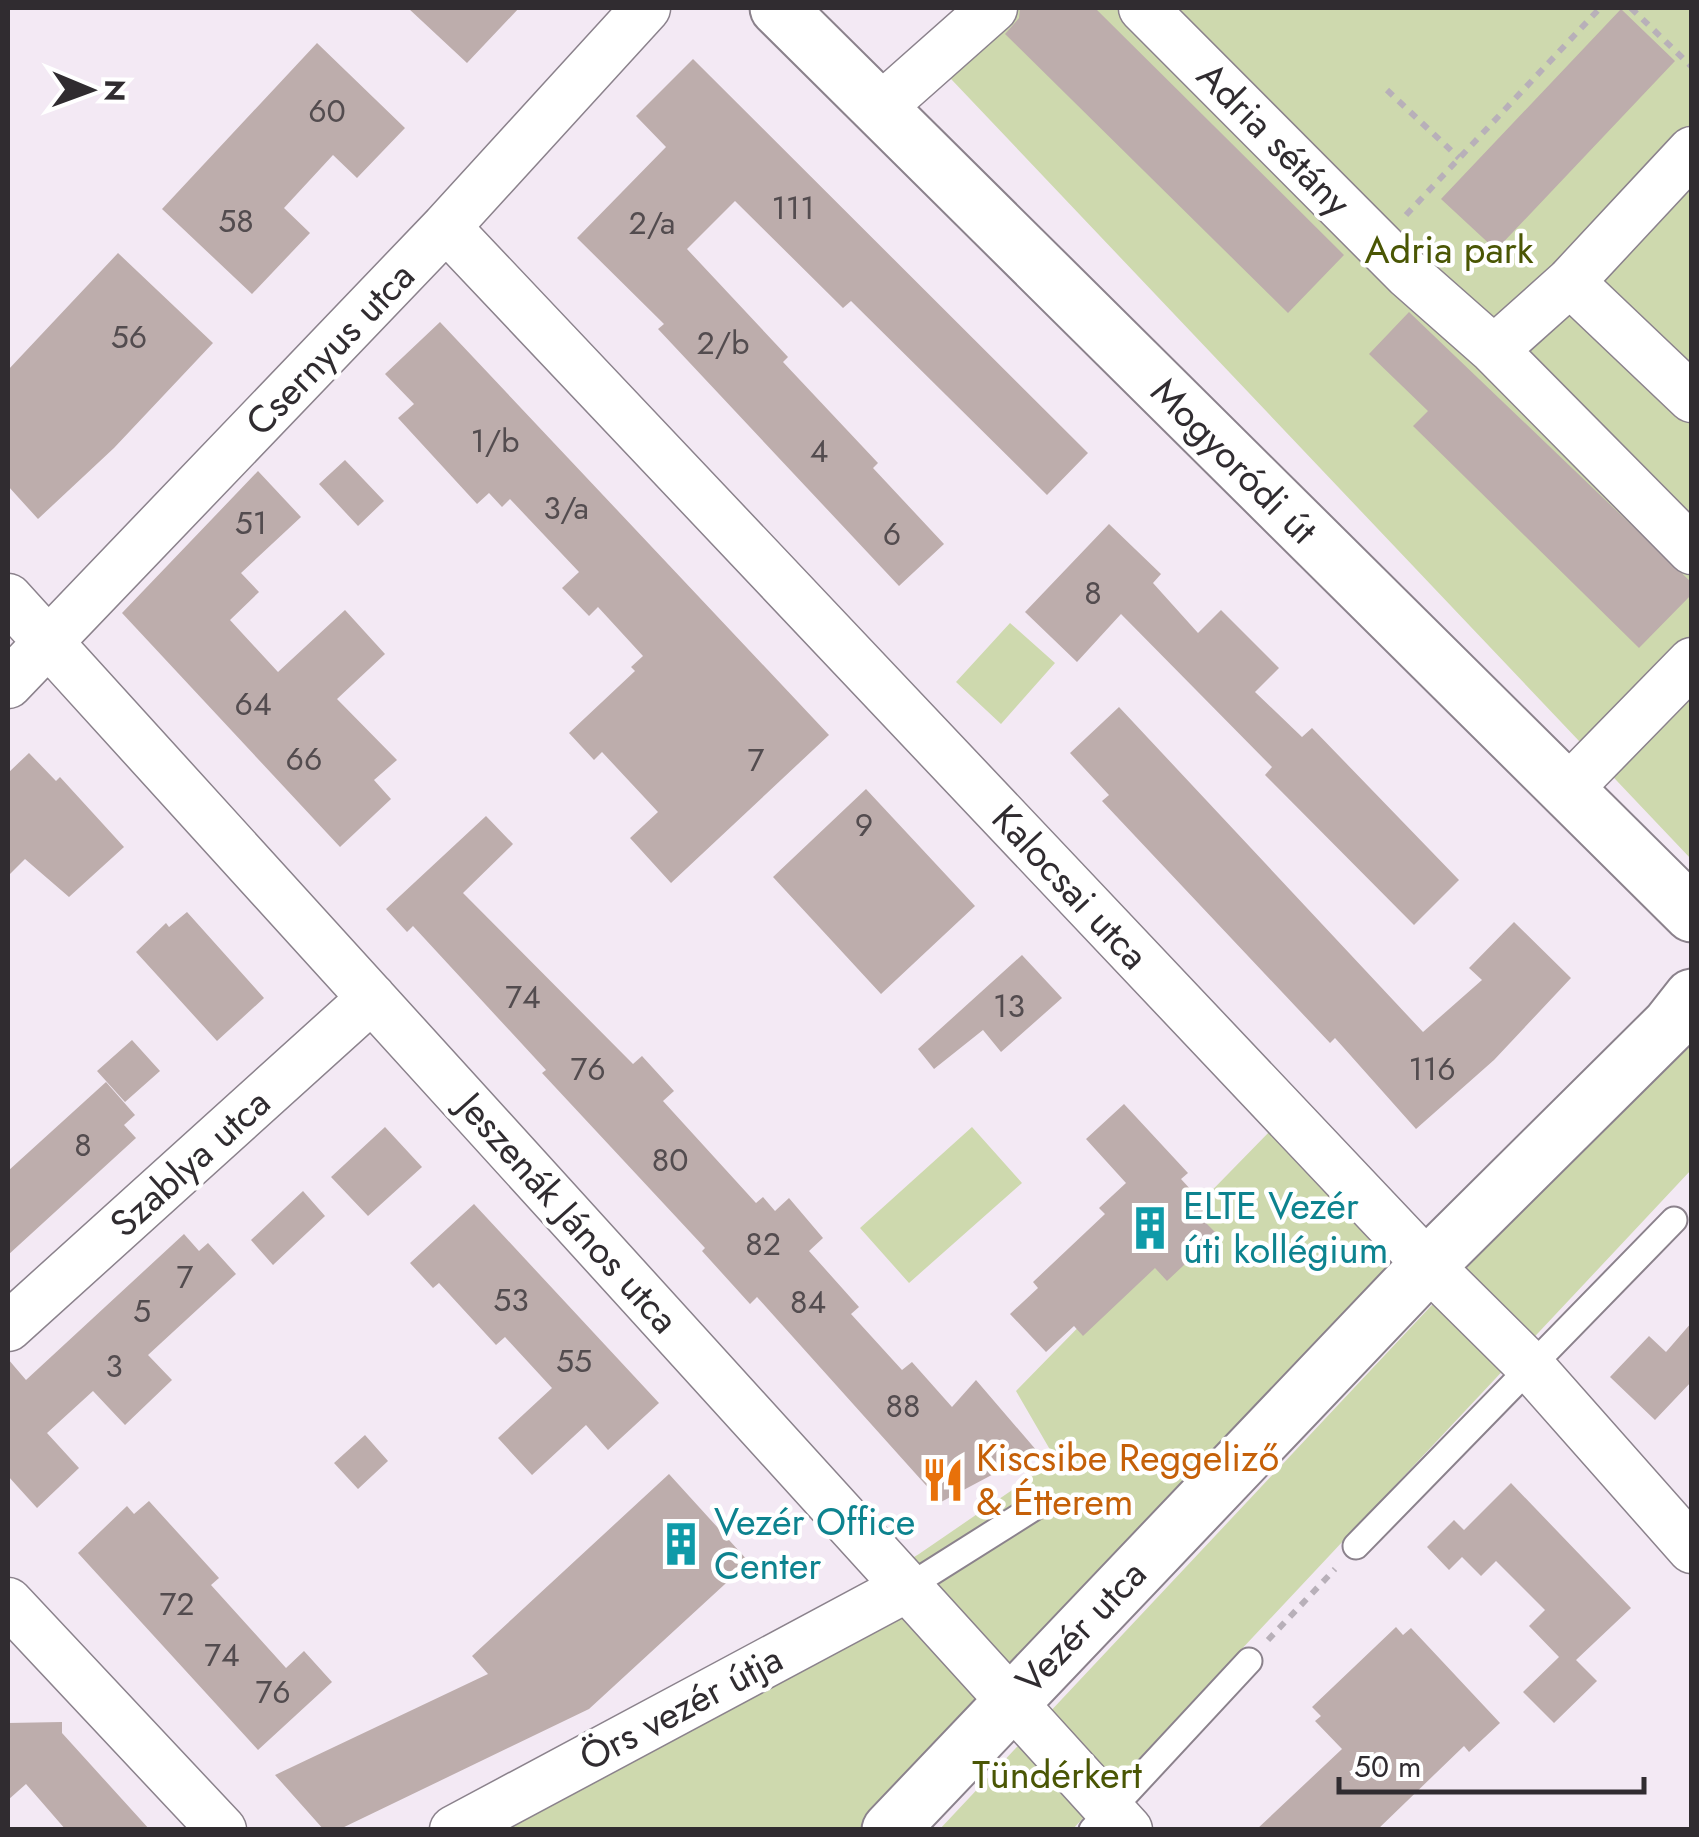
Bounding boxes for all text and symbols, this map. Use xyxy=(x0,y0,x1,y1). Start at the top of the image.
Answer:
north arrow xyxy=(40,40,140,140)
street label: Adria sétány xyxy=(1185,49,1364,228)
text: N xyxy=(94,79,135,102)
house number: 60 xyxy=(308,88,346,134)
house number: 111 xyxy=(771,185,815,231)
house number: 58 xyxy=(218,198,254,244)
house number: 2/a xyxy=(629,200,675,246)
park label: Adria park xyxy=(1364,222,1534,277)
street label: Csernyus utca xyxy=(233,249,427,448)
house number: 56 xyxy=(111,314,147,360)
house number: 2/b xyxy=(697,320,749,366)
street label: Mogyoródi út xyxy=(1139,365,1330,556)
house number: 1/b xyxy=(470,418,520,464)
house number: 4 xyxy=(810,428,828,474)
house number: 3/a xyxy=(543,485,589,531)
house number: 51 xyxy=(235,500,267,546)
house number: 6 xyxy=(883,511,901,557)
house number: 8 xyxy=(1084,570,1102,616)
house number: 64 xyxy=(234,681,272,727)
house number: 66 xyxy=(286,736,322,782)
house number: 7 xyxy=(748,737,765,783)
street label: Kalocsai utca xyxy=(979,792,1161,981)
house number: 9 xyxy=(855,802,873,848)
house number: 74 xyxy=(505,974,541,1020)
house number: 13 xyxy=(993,983,1025,1029)
house number: 76 xyxy=(570,1046,606,1092)
house number: 116 xyxy=(1408,1046,1456,1092)
street label: Szablya utca xyxy=(97,1076,282,1250)
street label: Jeszenák János utca xyxy=(442,1076,692,1345)
house number: 8 xyxy=(74,1122,92,1168)
house number: 80 xyxy=(652,1137,688,1183)
place label: ELTE Vezér úti kollégium xyxy=(1183,1178,1388,1277)
building icon: ELTE Vezér úti kollégium xyxy=(1126,1204,1174,1252)
house number: 82 xyxy=(745,1221,781,1267)
house number: 7 xyxy=(177,1254,194,1300)
house number: 53 xyxy=(493,1277,529,1323)
house number: 84 xyxy=(790,1279,826,1325)
house number: 5 xyxy=(133,1288,151,1334)
house number: 55 xyxy=(556,1338,592,1384)
house number: 3 xyxy=(105,1343,123,1389)
house number: 88 xyxy=(886,1383,920,1429)
place label: Kiscsibe Reggeliző & Étterem xyxy=(976,1430,1279,1529)
restaurant icon: Kiscsibe Reggeliző & Étterem xyxy=(919,1456,967,1504)
place label: Vezér Office Center xyxy=(714,1494,915,1593)
building icon: Vezér Office Center xyxy=(657,1520,705,1568)
street label: Vezér utca xyxy=(1003,1547,1159,1706)
house number: 72 xyxy=(159,1581,195,1627)
street label: Örs vezér útja xyxy=(570,1631,792,1784)
house number: 74 xyxy=(204,1632,240,1678)
house number: 76 xyxy=(255,1669,291,1715)
scale bar xyxy=(1339,1732,1644,1794)
text: 50 m xyxy=(1354,1745,1421,1788)
park label: Tündérkert xyxy=(972,1747,1142,1802)

